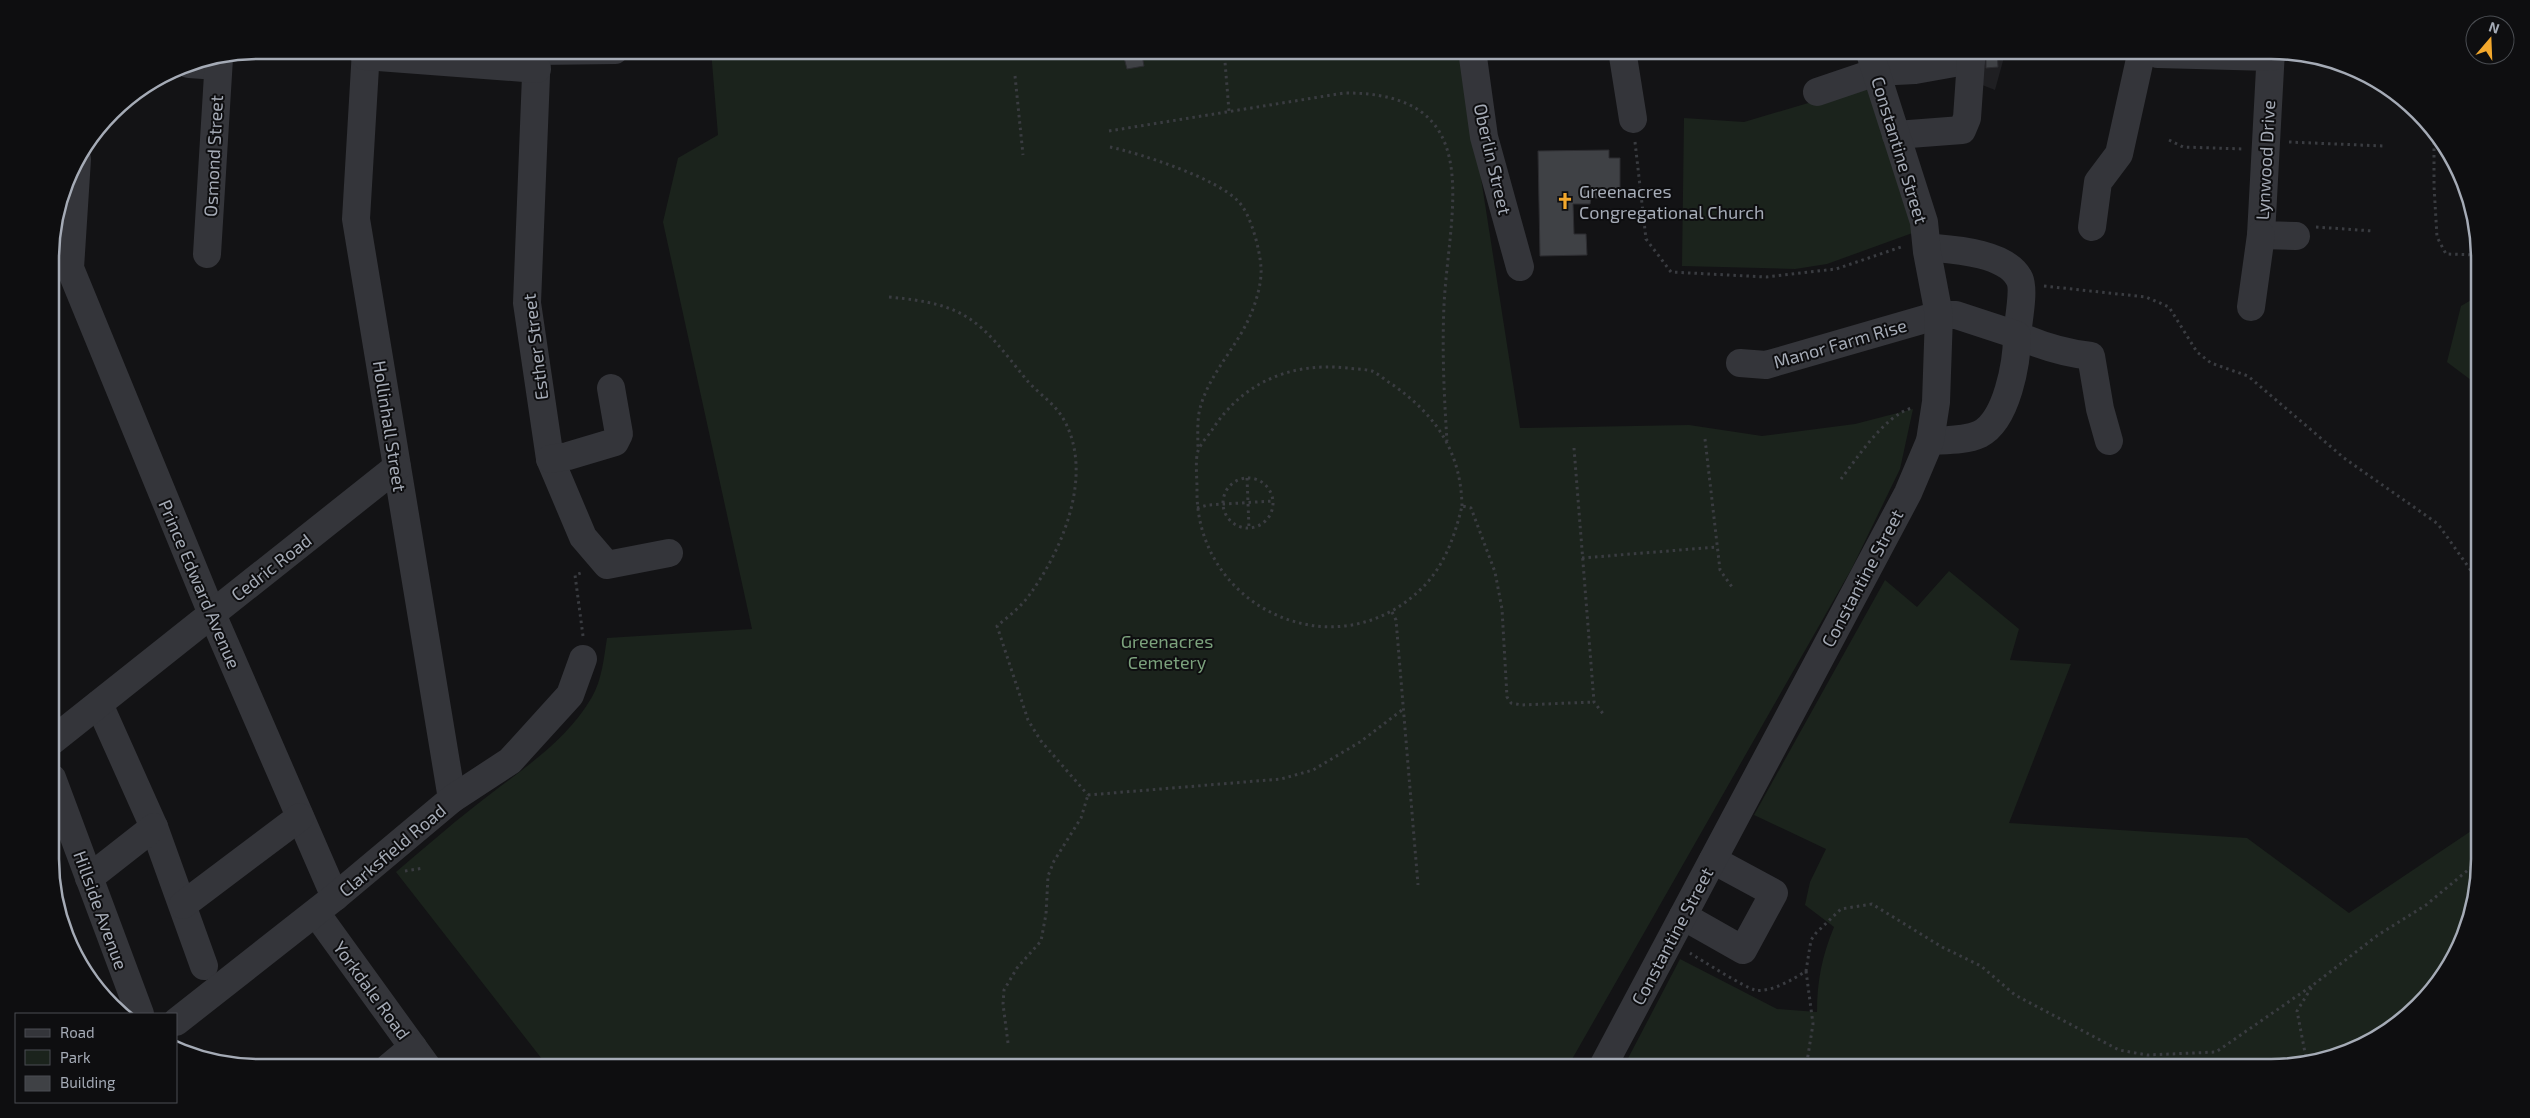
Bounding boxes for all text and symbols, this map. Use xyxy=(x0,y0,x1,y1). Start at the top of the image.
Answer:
north arrow xyxy=(2465,15,2515,65)
text: N xyxy=(2487,18,2502,37)
street label: Constantine Street xyxy=(1867,74,1933,226)
street label: Osmond Street xyxy=(199,94,227,217)
street label: Lynwood Drive xyxy=(2251,99,2279,221)
street label: Oberlin Street xyxy=(1470,101,1517,217)
place label: Greenacres Congregational Church xyxy=(1579,180,1765,223)
church icon: Greenacres Congregational Church xyxy=(1555,191,1575,211)
street label: Esther Street xyxy=(518,292,552,401)
street label: Manor Farm Rise xyxy=(1771,313,1909,373)
street label: Hollinhall Street xyxy=(369,359,411,493)
street label: Prince Edward Avenue xyxy=(154,496,246,672)
street label: Constantine Street xyxy=(1816,505,1908,651)
street label: Cedric Road xyxy=(226,529,316,605)
park label: Greenacres Cemetery xyxy=(1121,630,1213,673)
street label: Clarksfield Road xyxy=(334,799,450,901)
street label: Hillside Avenue xyxy=(69,848,133,972)
street label: Constantine Street xyxy=(1626,863,1718,1009)
street label: Yorkdale Road xyxy=(329,937,415,1043)
legend xyxy=(15,1013,178,1103)
text: Road xyxy=(60,1023,95,1041)
text: Park xyxy=(60,1048,91,1066)
text: Building xyxy=(60,1073,116,1091)

